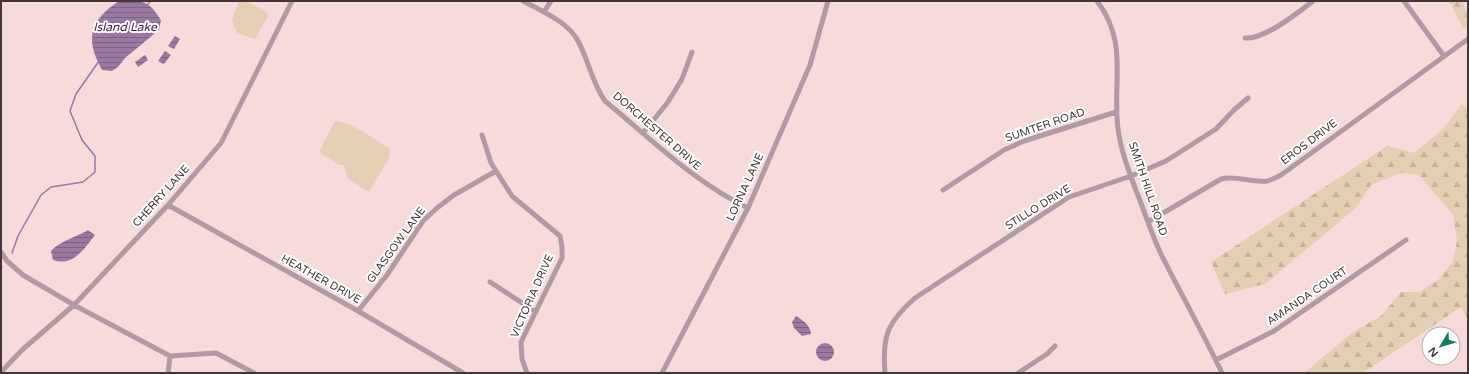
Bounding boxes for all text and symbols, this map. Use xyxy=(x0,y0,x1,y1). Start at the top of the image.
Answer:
water label: Island Lake xyxy=(93,20,158,34)
street label: DORCHESTER DRIVE xyxy=(610,89,704,173)
street label: SUMTER ROAD xyxy=(1004,105,1086,145)
street label: EROS DRIVE xyxy=(1278,117,1340,167)
street label: SMITH HILL ROAD xyxy=(1126,140,1170,238)
street label: LORNA LANE xyxy=(724,151,766,223)
street label: CHERRY LANE xyxy=(130,162,192,230)
street label: STILLO DRIVE xyxy=(1003,182,1073,232)
street label: GLASGOW LANE xyxy=(364,204,428,286)
street label: HEATHER DRIVE xyxy=(279,252,363,306)
street label: VICTORIA DRIVE xyxy=(508,252,556,340)
street label: AMANDA COURT xyxy=(1264,264,1350,328)
north arrow xyxy=(1421,326,1461,366)
text: N xyxy=(1426,344,1441,359)

